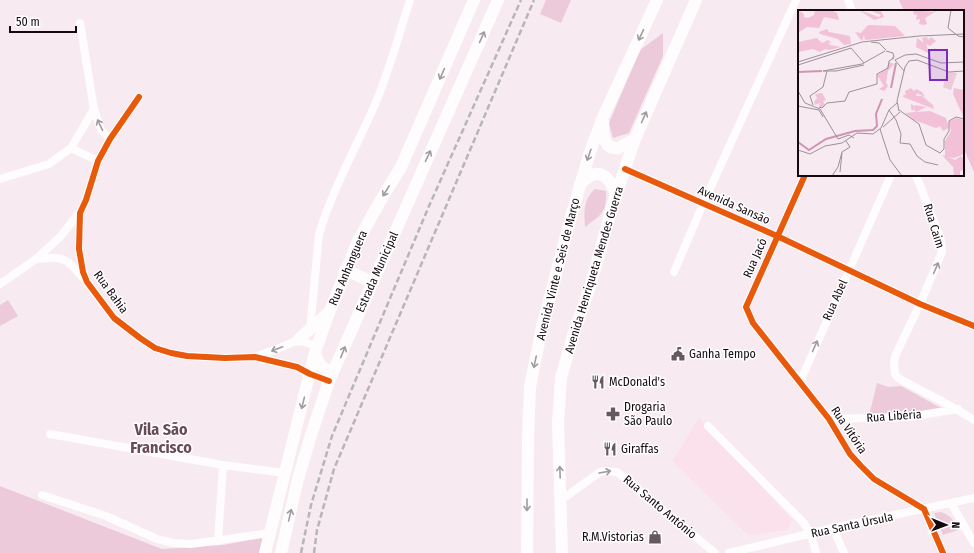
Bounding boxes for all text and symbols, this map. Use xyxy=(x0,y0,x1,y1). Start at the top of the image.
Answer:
scale bar xyxy=(10,8,76,34)
inset map xyxy=(798,10,964,176)
text: 50 m xyxy=(16,15,40,29)
one-way arrow xyxy=(637,29,644,41)
one-way arrow xyxy=(478,31,486,43)
one-way arrow xyxy=(438,68,445,80)
one-way arrow xyxy=(641,112,649,124)
one-way arrow xyxy=(96,120,103,132)
one-way arrow xyxy=(585,148,593,160)
one-way arrow xyxy=(425,150,432,162)
street label: Avenida Sansão xyxy=(696,183,772,227)
one-way arrow xyxy=(382,185,390,196)
street label: Avenida Henriqueta Mendes Guerra xyxy=(562,185,626,355)
street label: Avenida Vinte e Seis de Março xyxy=(534,196,582,342)
street label: Rua Caim xyxy=(921,202,947,250)
street label: Rua Anhanguera xyxy=(326,228,370,308)
street label: Estrada Municipal xyxy=(353,229,401,315)
street label: Rua Jacó xyxy=(740,236,770,280)
one-way arrow xyxy=(933,263,940,275)
street label: Rua Bahia xyxy=(91,268,131,316)
street label: Rua Abel xyxy=(820,277,850,323)
one-way arrow xyxy=(812,340,820,352)
one-way arrow xyxy=(271,346,283,354)
one-way arrow xyxy=(339,346,347,358)
public building icon: Ganha Tempo xyxy=(670,346,686,362)
place label: Ganha Tempo xyxy=(689,347,756,361)
one-way arrow xyxy=(531,355,539,368)
restaurant icon: McDonald's xyxy=(590,374,606,390)
place label: McDonald's xyxy=(609,375,665,389)
one-way arrow xyxy=(299,396,306,409)
place label: Drogaria São Paulo xyxy=(624,400,672,428)
street label: Rua Vitória xyxy=(828,404,870,456)
pharmacy icon: Drogaria São Paulo xyxy=(605,406,621,422)
street label: Rua Libéria xyxy=(866,407,922,425)
district label: Vila São Francisco xyxy=(130,420,192,457)
restaurant icon: Giraffas xyxy=(602,441,618,457)
place label: Giraffas xyxy=(621,442,659,456)
one-way arrow xyxy=(556,466,563,479)
one-way arrow xyxy=(599,468,612,476)
street label: Rua Santo Antônio xyxy=(621,472,699,542)
one-way arrow xyxy=(523,498,531,511)
north arrow xyxy=(926,505,966,545)
street label: Rua Santa Úrsula xyxy=(809,508,894,541)
one-way arrow xyxy=(287,509,294,522)
text: N xyxy=(949,522,962,529)
shop icon: R.M.Vistorias xyxy=(647,529,663,545)
place label: R.M.Vistorias xyxy=(582,530,644,544)

